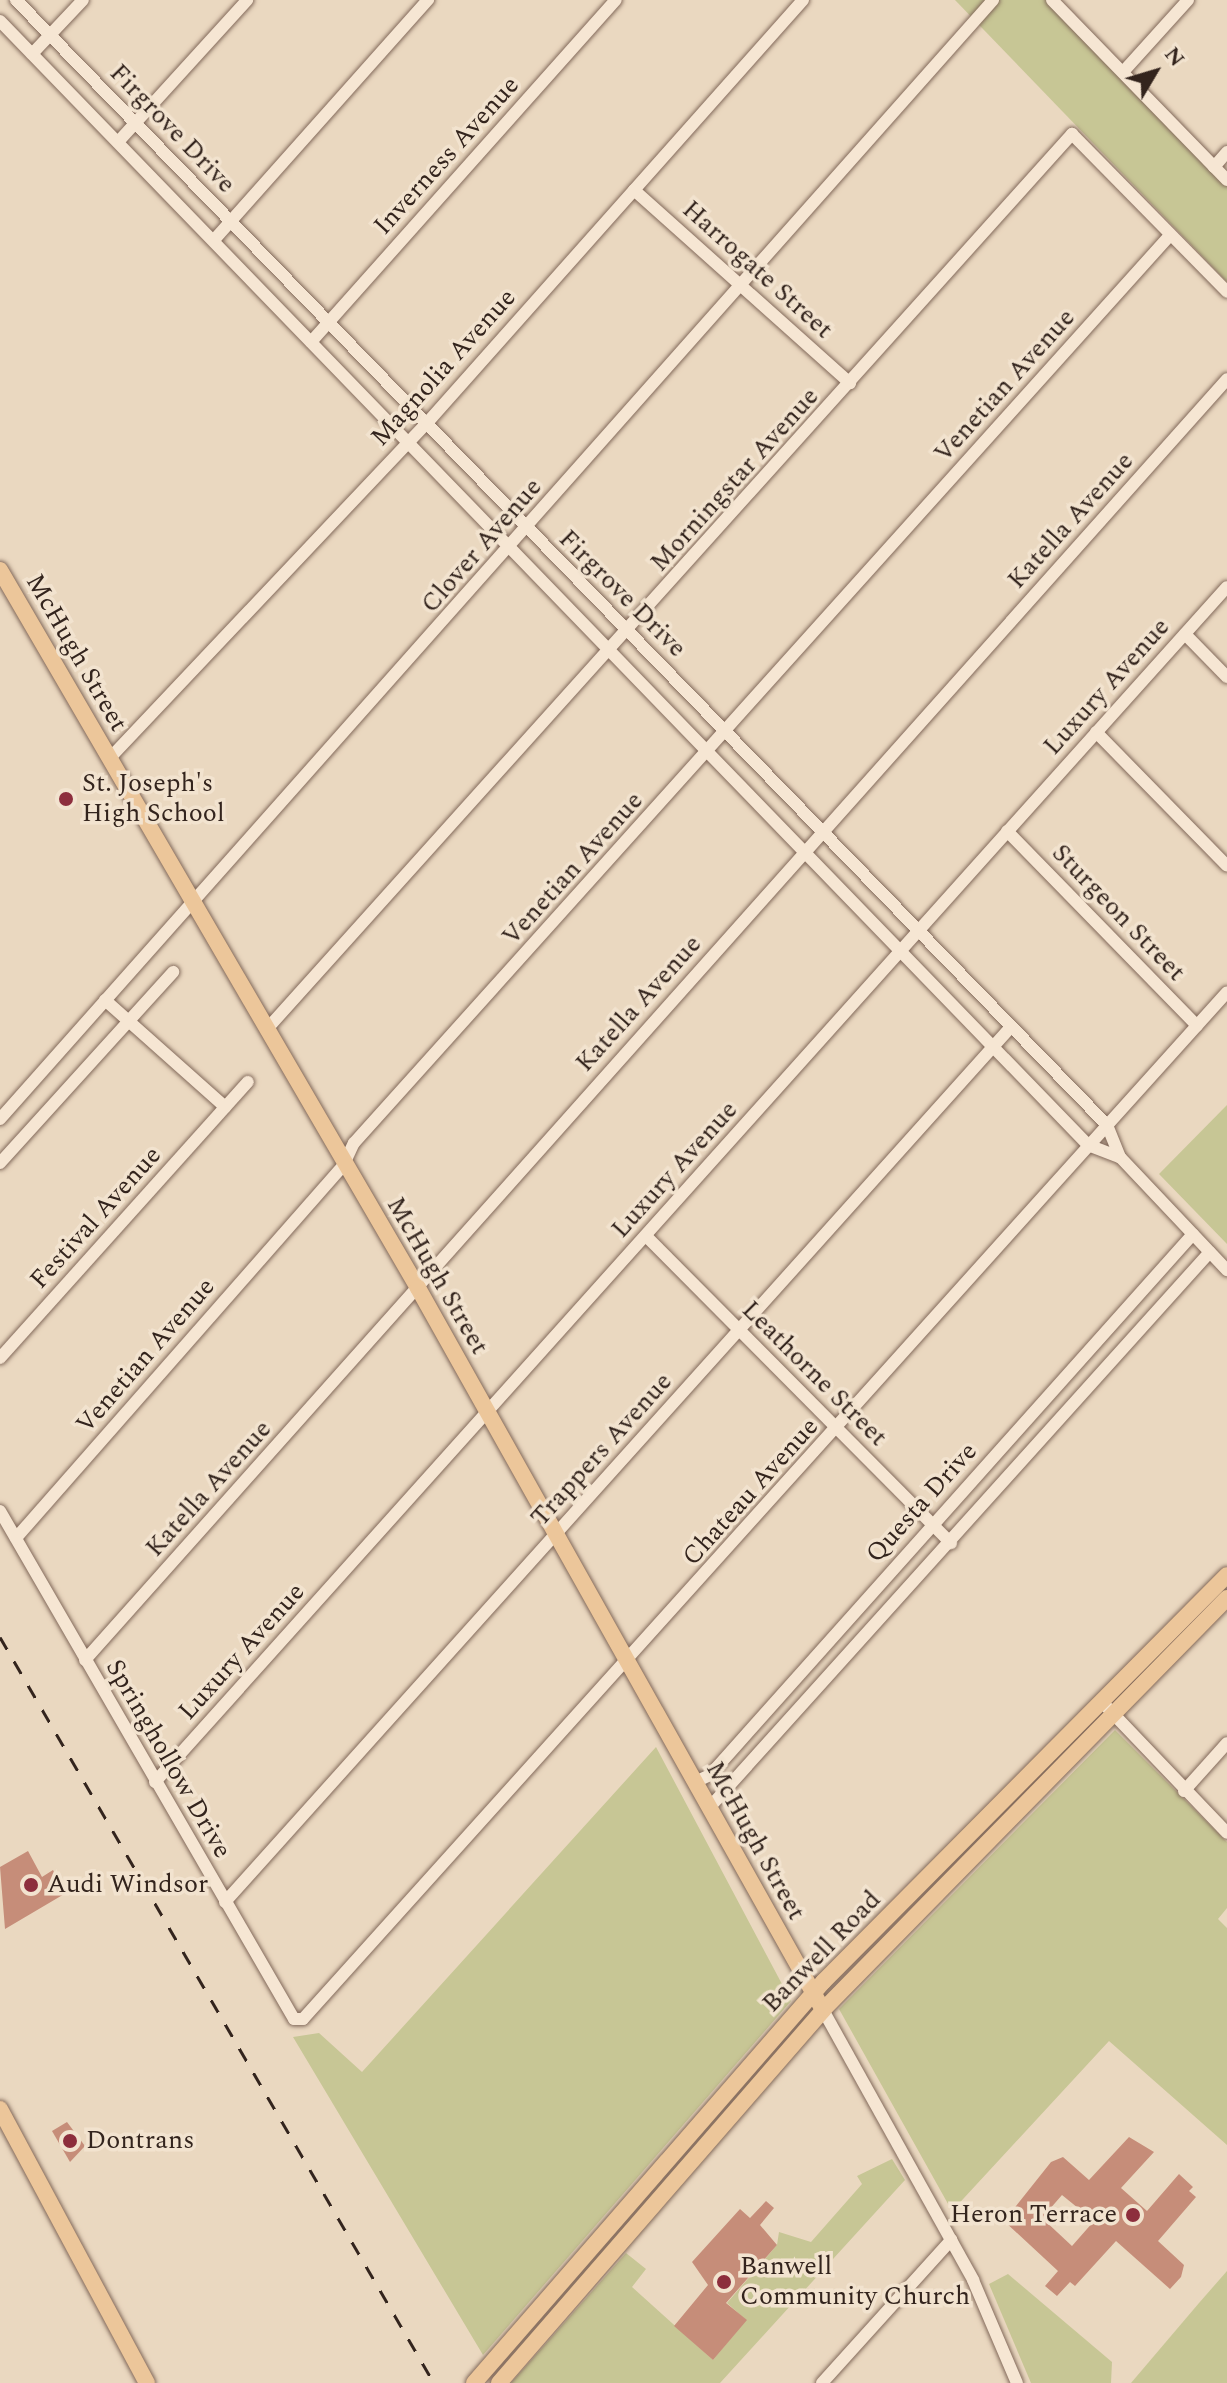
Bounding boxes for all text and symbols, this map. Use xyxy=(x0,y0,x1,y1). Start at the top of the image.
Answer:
north arrow xyxy=(1115,32,1195,112)
text: N xyxy=(1156,40,1193,74)
street label: Firgrove Drive xyxy=(103,58,241,200)
street label: Inverness Avenue xyxy=(368,70,526,242)
street label: Harrogate Street xyxy=(675,194,839,346)
street label: Magnolia Avenue xyxy=(365,283,523,453)
street label: Venetian Avenue xyxy=(928,303,1082,469)
street label: Morningstar Avenue xyxy=(644,382,826,578)
street label: Katella Avenue xyxy=(1002,446,1140,596)
street label: Clover Avenue xyxy=(415,472,549,620)
street label: Firgrove Drive xyxy=(552,524,692,664)
street label: McHugh Street xyxy=(18,569,134,737)
street label: Luxury Avenue xyxy=(1037,612,1177,762)
place label: St. Joseph's High School xyxy=(82,768,225,830)
street label: Venetian Avenue xyxy=(496,786,650,952)
marker: St. Joseph's High School xyxy=(57,790,75,808)
street label: Sturgeon Street xyxy=(1045,838,1191,988)
street label: Katella Avenue xyxy=(570,929,708,1079)
street label: Luxury Avenue xyxy=(605,1095,745,1245)
street label: Festival Avenue xyxy=(24,1140,168,1296)
street label: McHugh Street xyxy=(379,1192,495,1360)
street label: Venetian Avenue xyxy=(70,1272,222,1440)
street label: Leathorne Street xyxy=(735,1295,893,1453)
street label: Trappers Avenue xyxy=(525,1367,679,1533)
street label: Chateau Avenue xyxy=(676,1412,826,1572)
street label: Katella Avenue xyxy=(140,1414,278,1564)
street label: Questa Drive xyxy=(860,1436,984,1570)
street label: Luxury Avenue xyxy=(172,1577,312,1727)
street label: Springhollow Drive xyxy=(98,1654,238,1864)
street label: McHugh Street xyxy=(698,1756,812,1926)
place label: Audi Windsor xyxy=(47,1869,208,1901)
marker: Audi Windsor xyxy=(22,1876,40,1894)
street label: Banwell Road xyxy=(756,1885,888,2019)
place label: Dontrans xyxy=(86,2125,194,2157)
marker: Dontrans xyxy=(61,2132,79,2150)
place label: Heron Terrace xyxy=(950,2199,1117,2231)
marker: Heron Terrace xyxy=(1124,2206,1142,2224)
place label: Banwell Community Church xyxy=(740,2251,970,2312)
marker: Banwell Community Church xyxy=(715,2273,733,2291)

